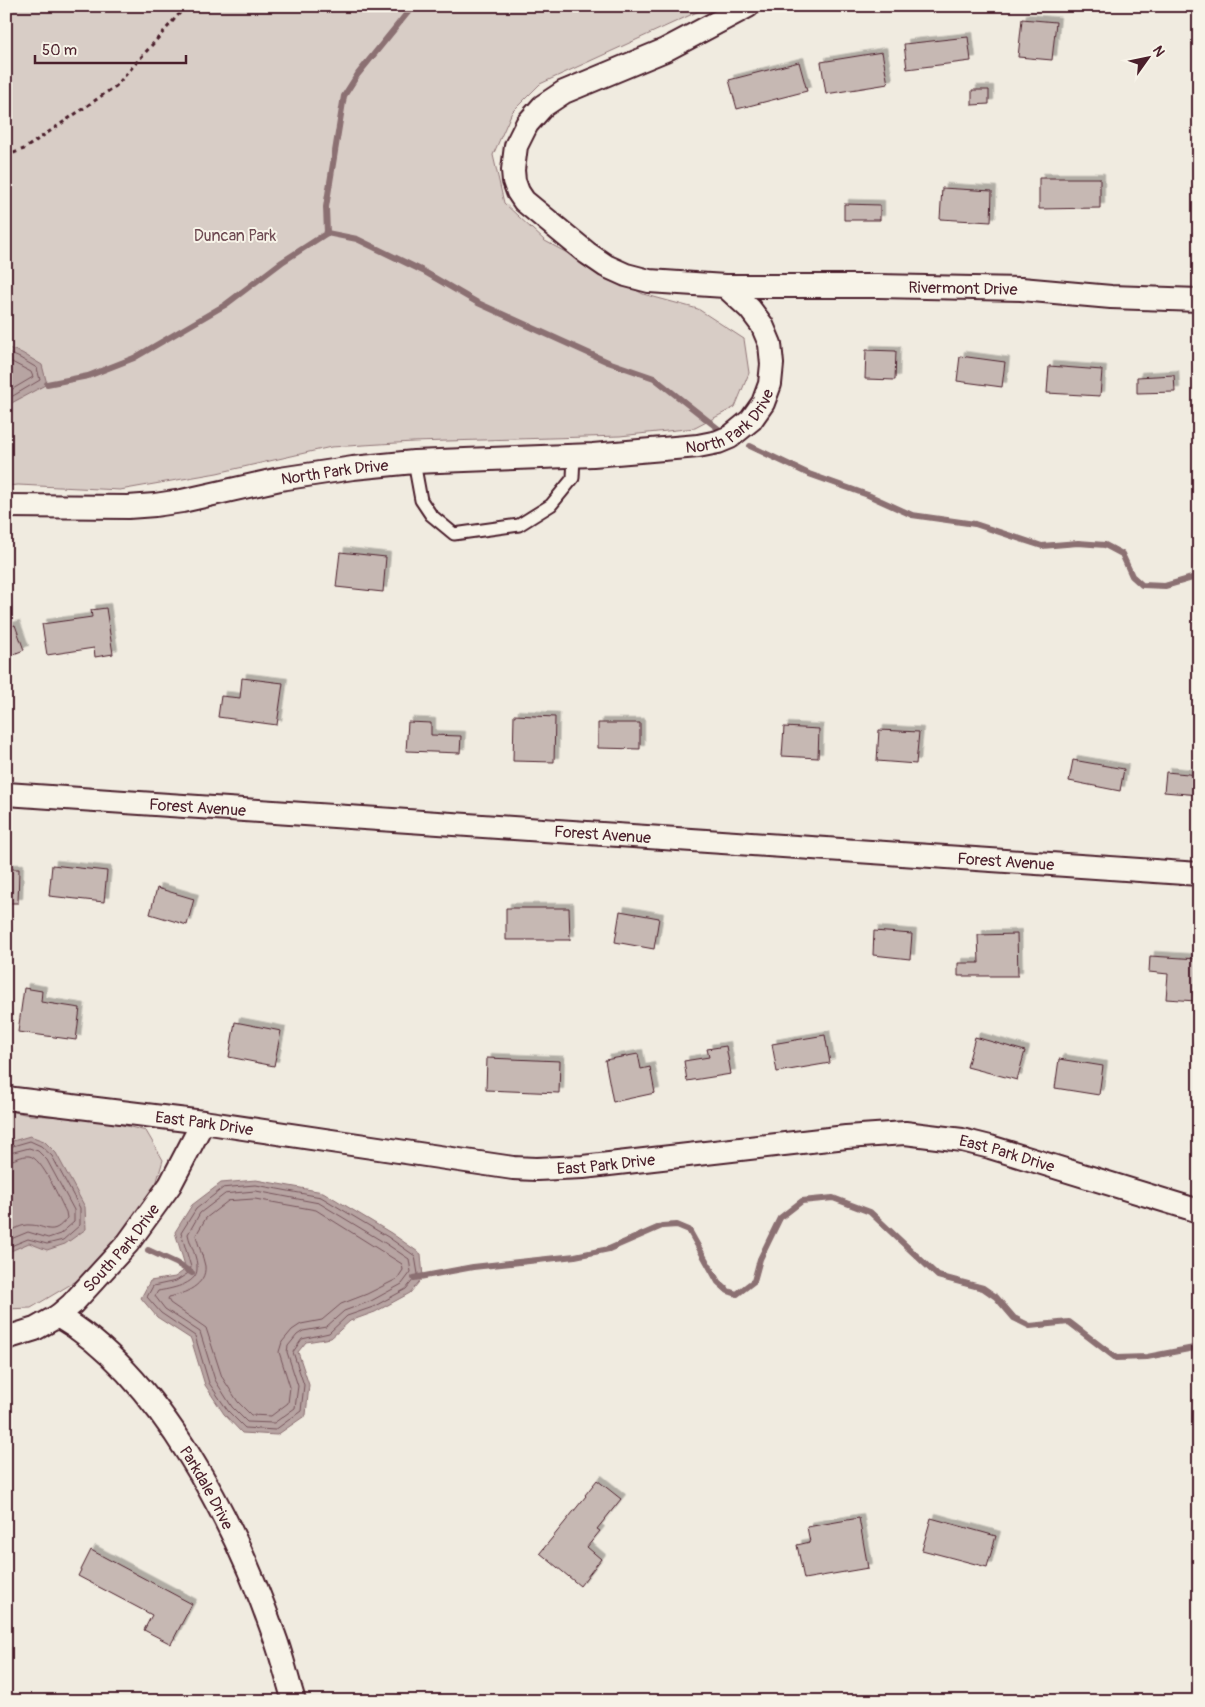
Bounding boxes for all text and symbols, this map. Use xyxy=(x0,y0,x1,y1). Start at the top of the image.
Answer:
scale bar xyxy=(35,32,186,64)
north arrow xyxy=(1122,32,1172,82)
text: 50 m xyxy=(42,41,77,60)
text: N xyxy=(1149,43,1168,60)
park label: Duncan Park xyxy=(194,226,277,246)
street label: Rivermont Drive xyxy=(908,278,1018,300)
street label: North Park Drive xyxy=(685,386,778,458)
street label: North Park Drive xyxy=(280,456,390,490)
street label: Forest Avenue xyxy=(148,795,247,821)
street label: Forest Avenue xyxy=(554,822,652,848)
street label: Forest Avenue xyxy=(957,849,1055,875)
street label: East Park Drive xyxy=(154,1107,255,1140)
street label: East Park Drive xyxy=(957,1131,1057,1177)
street label: East Park Drive xyxy=(556,1150,656,1179)
street label: South Park Drive xyxy=(79,1200,164,1297)
street label: Parkdale Drive xyxy=(175,1442,238,1533)

